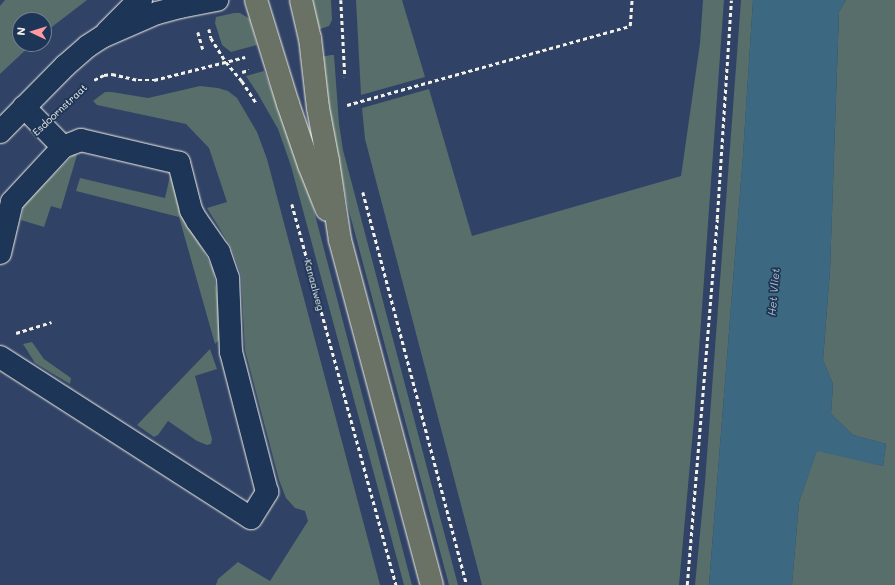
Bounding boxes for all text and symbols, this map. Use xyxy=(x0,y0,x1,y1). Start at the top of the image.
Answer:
north arrow xyxy=(12,12,52,52)
text: N xyxy=(13,27,28,36)
street label: Esdoornstraat xyxy=(30,82,90,138)
street label: Kanaalweg xyxy=(301,258,327,312)
water label: Het Vliet xyxy=(765,267,783,317)

